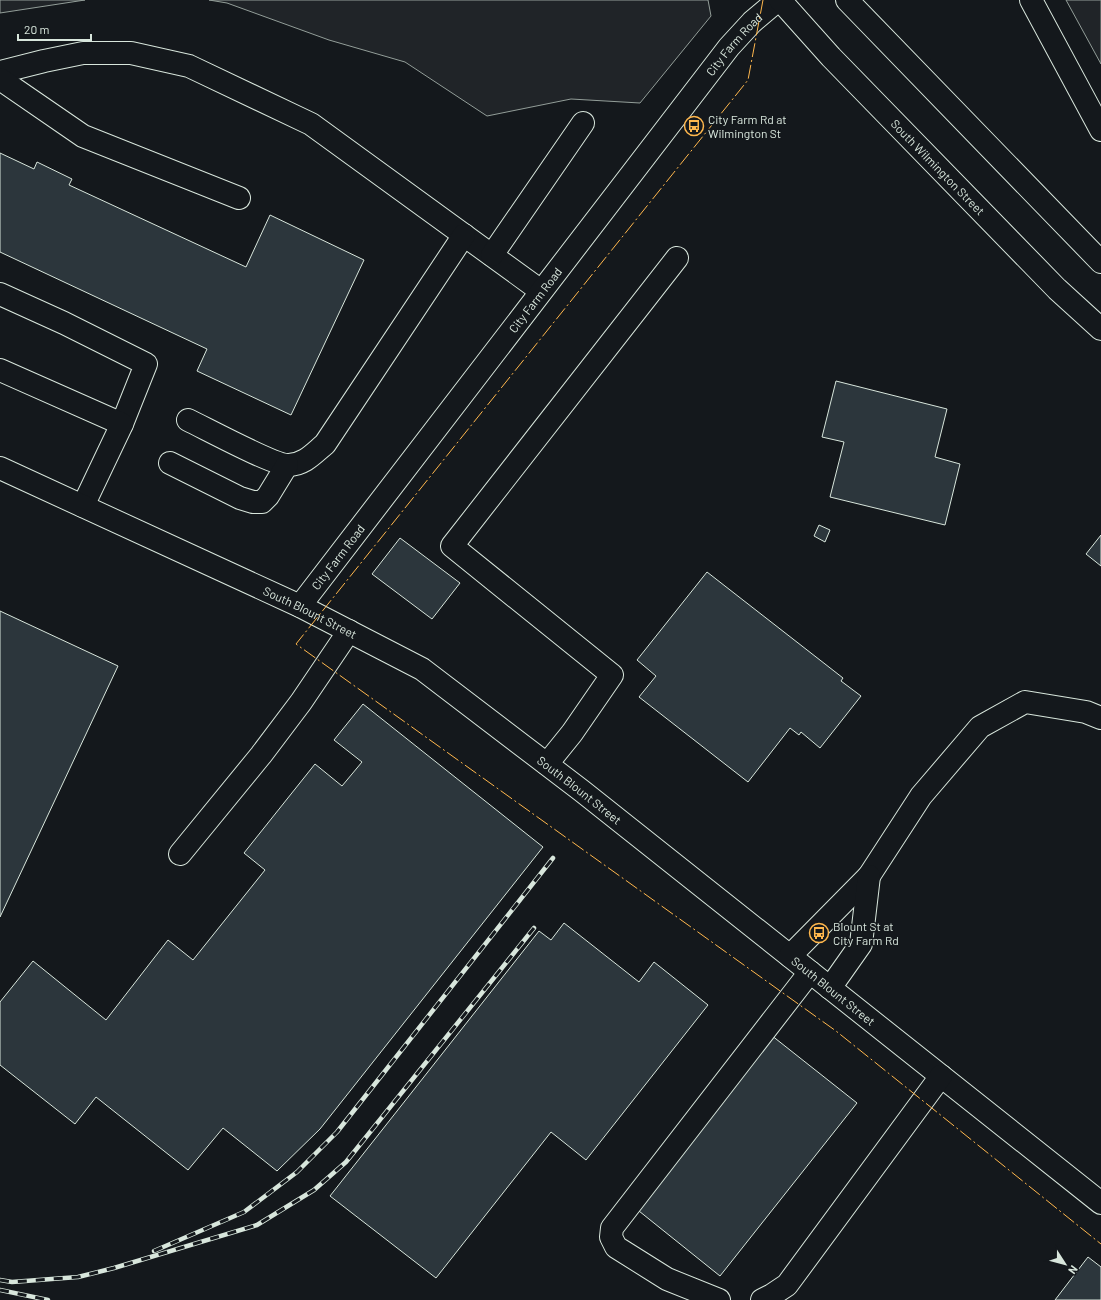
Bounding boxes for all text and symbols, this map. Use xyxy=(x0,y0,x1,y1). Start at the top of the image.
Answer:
street label: City Farm Road xyxy=(703,10,765,78)
scale bar xyxy=(18,16,91,42)
text: 20 m xyxy=(24,22,50,36)
place label: City Farm Rd at Wilmington St xyxy=(708,112,787,140)
bus stop icon: City Farm Rd at Wilmington St xyxy=(683,115,705,137)
street label: South Wilmington Street xyxy=(888,116,988,218)
street label: City Farm Road xyxy=(506,264,564,335)
street label: City Farm Road xyxy=(308,521,367,592)
street label: South Blount Street xyxy=(261,583,359,641)
street label: South Blount Street xyxy=(535,753,624,827)
place label: Blount St at City Farm Rd xyxy=(833,919,899,947)
bus stop icon: Blount St at City Farm Rd xyxy=(808,922,830,944)
street label: South Blount Street xyxy=(789,953,878,1028)
north arrow xyxy=(1045,1244,1085,1284)
text: N xyxy=(1066,1263,1081,1277)

